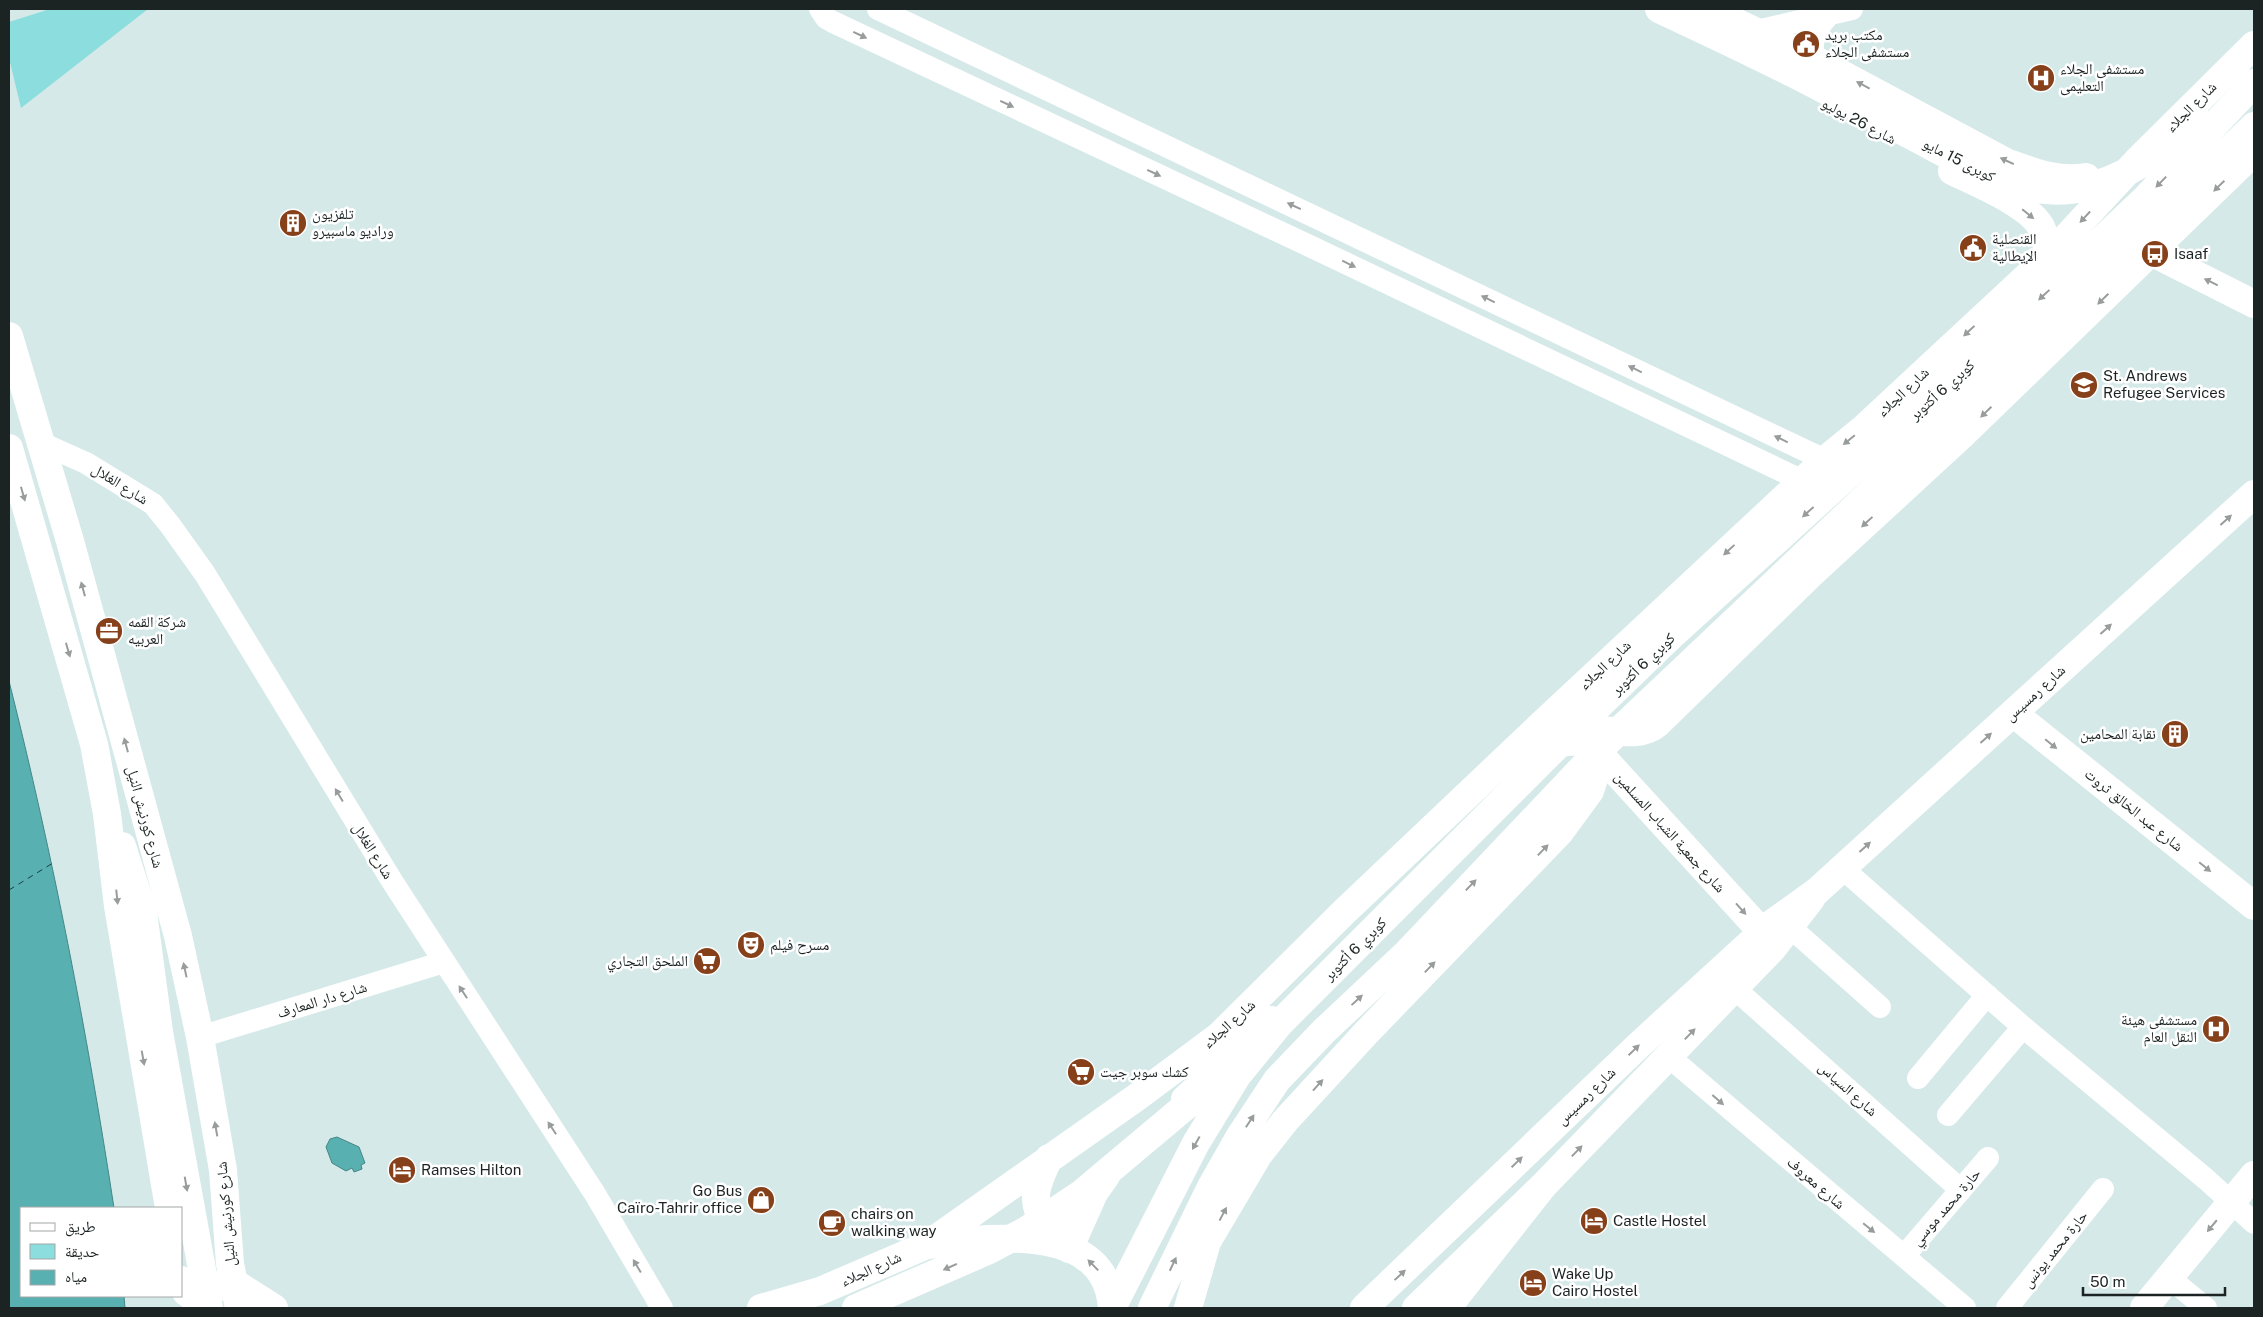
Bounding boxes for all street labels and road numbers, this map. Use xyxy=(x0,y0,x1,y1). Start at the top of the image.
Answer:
street label: شارع الجلاء xyxy=(2162,78,2221,137)
street label: شارع 26 يوليو xyxy=(1818,94,1899,149)
street label: كوبرى 15 مايو xyxy=(1919,134,1998,187)
street label: كوبري 6 أكتوبر xyxy=(1905,356,1980,427)
street label: شارع الجلاء xyxy=(1873,363,1934,421)
street label: شارع الغلال xyxy=(88,460,152,509)
street label: كوبري 6 أكتوبر xyxy=(1607,629,1681,702)
street label: شارع الجلاء xyxy=(1575,636,1636,694)
street label: شارع رمسيس xyxy=(2001,661,2070,726)
street label: شارع كورنيش النيل xyxy=(122,764,167,870)
street label: شارع عبد الخالق ثروت xyxy=(2080,765,2187,856)
street label: شارع جمعية الشباب المسلمين xyxy=(1610,768,1729,897)
street label: شارع الغلال xyxy=(348,819,397,883)
street label: كوبري 6 أكتوبر xyxy=(1319,914,1392,987)
street label: شارع دار المعارف xyxy=(275,978,369,1023)
street label: شارع الجلاء xyxy=(1199,996,1260,1053)
street label: شارع السياس xyxy=(1814,1058,1881,1121)
street label: شارع رمسيس xyxy=(1553,1063,1620,1129)
street label: شارع معروف xyxy=(1783,1153,1849,1214)
street label: شارع كورنيش النيل xyxy=(212,1161,241,1267)
street label: حارة محمد موسي xyxy=(1907,1164,1987,1251)
street label: حارة محمد يونس xyxy=(2018,1206,2093,1292)
street label: شارع الجلاء xyxy=(838,1248,905,1291)

